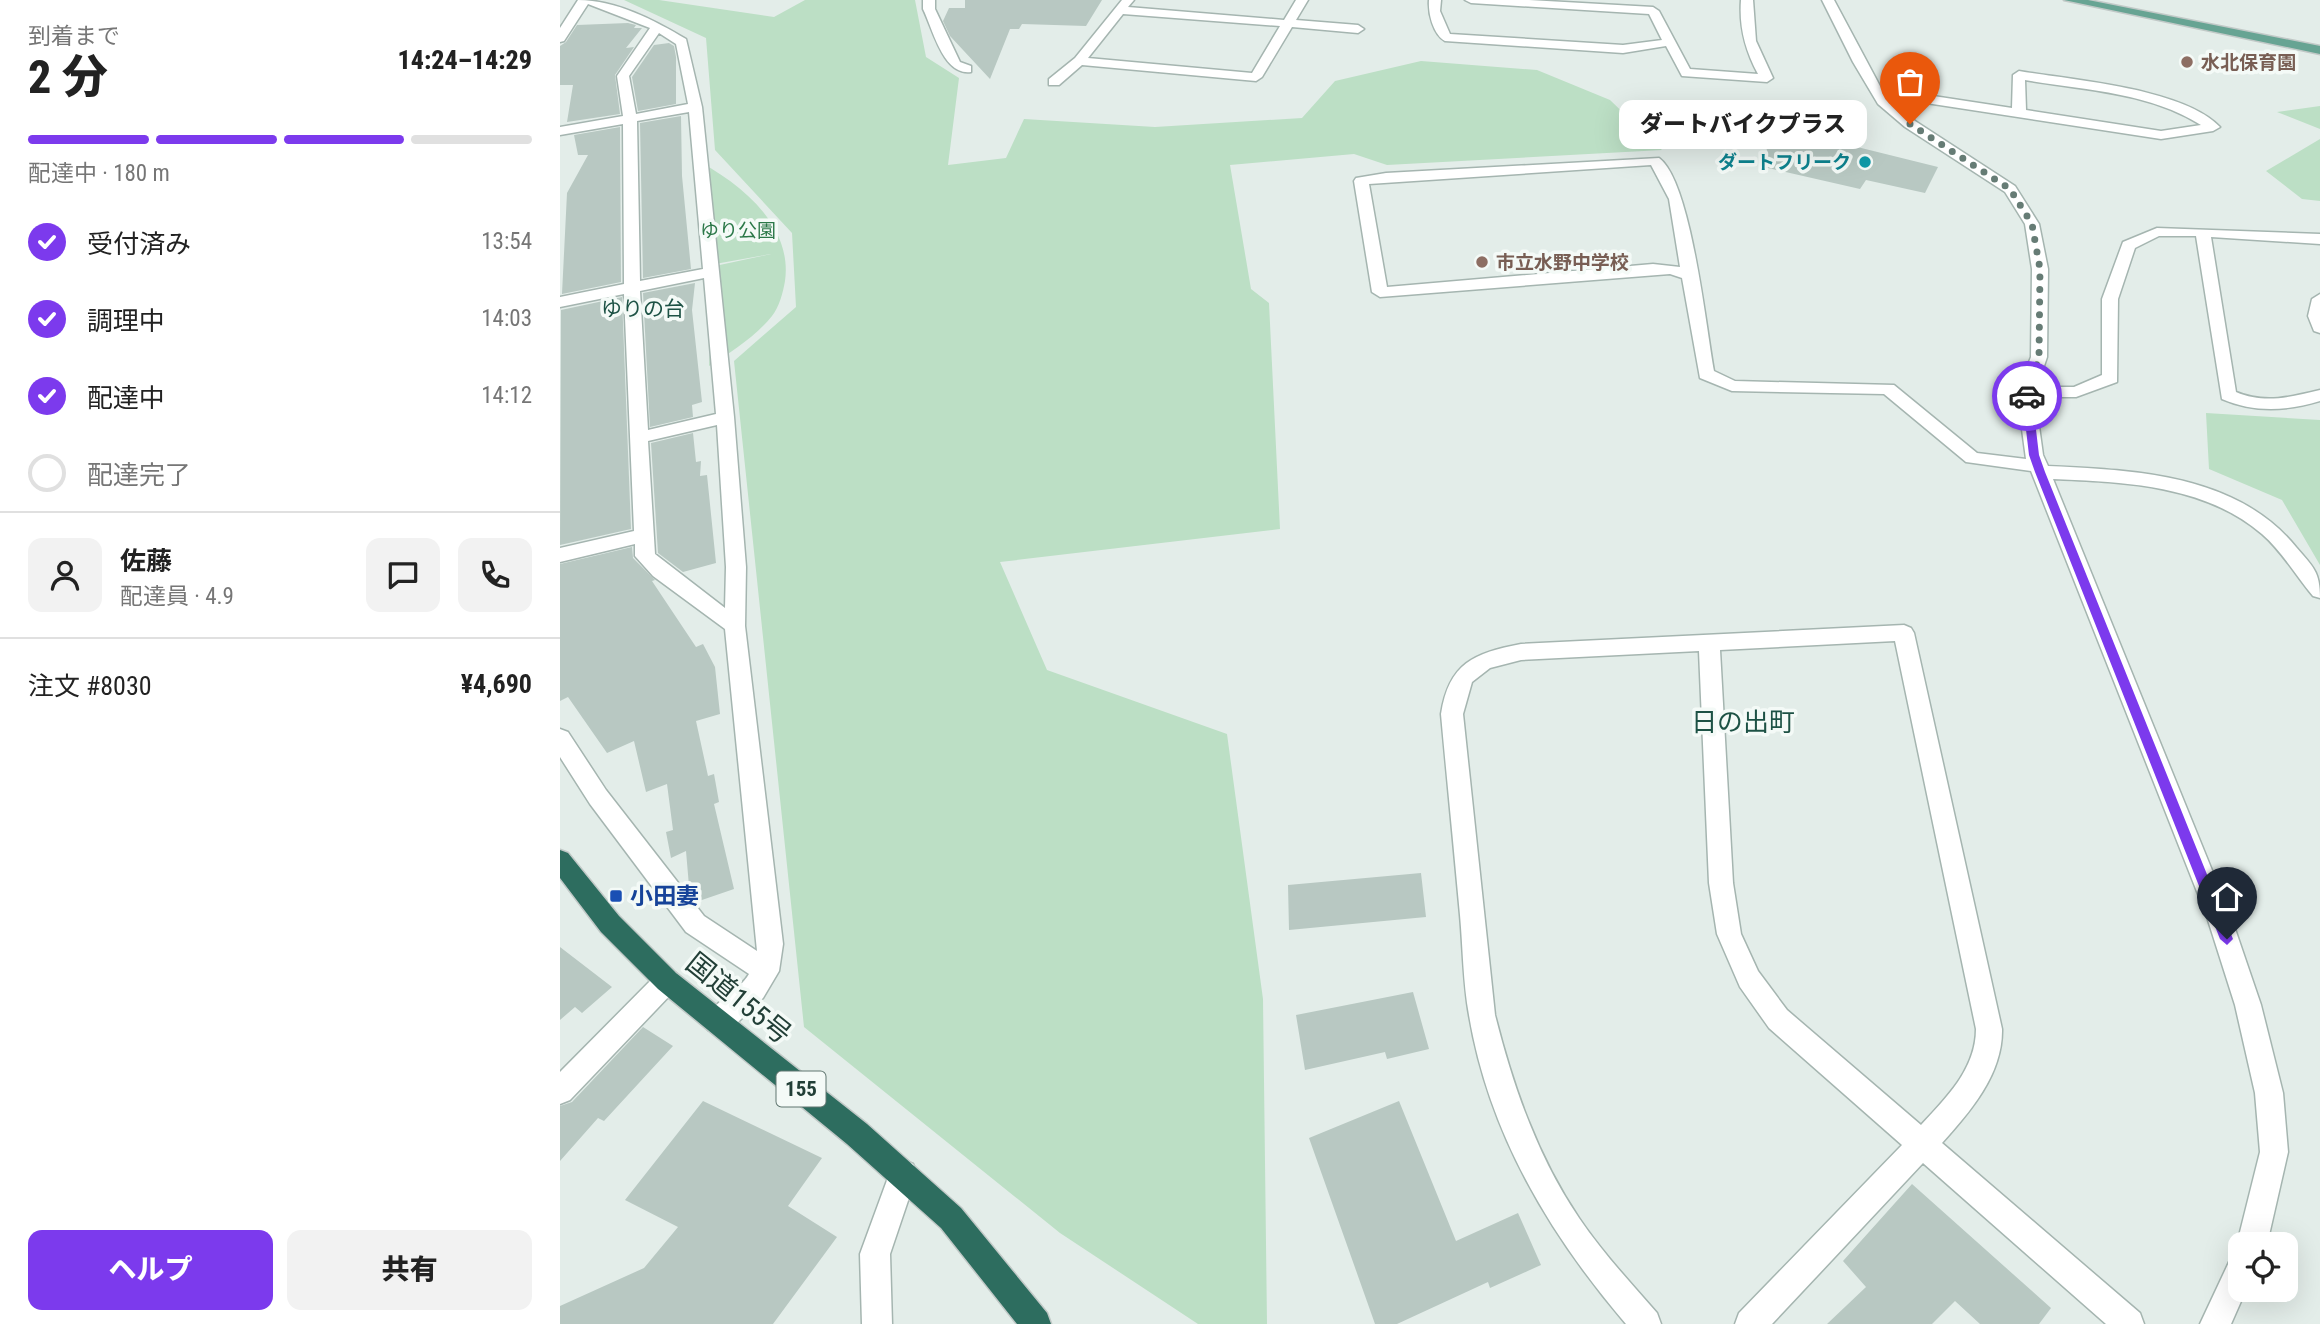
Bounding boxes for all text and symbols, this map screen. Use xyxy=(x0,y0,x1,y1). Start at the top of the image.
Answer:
text: 到着まで xyxy=(28,23,120,50)
text: 14:24–14:29 xyxy=(398,45,532,75)
text: 2 分 xyxy=(28,50,108,104)
place label: 水北保育園 xyxy=(2201,51,2296,74)
pin xyxy=(1880,52,1940,124)
marker: 水北保育園 xyxy=(2179,54,2195,70)
icon: bag xyxy=(1891,63,1929,101)
callout: ダートバイクプラス xyxy=(1620,100,1868,148)
text: ダートバイクプラス xyxy=(1640,111,1846,138)
place label: ダートフリーク xyxy=(1718,151,1851,174)
marker: ダートフリーク xyxy=(1857,154,1873,170)
text: 配達中 · 180 m xyxy=(28,160,170,187)
park label: ゆり公園 xyxy=(700,219,776,242)
icon: check xyxy=(28,223,66,261)
text: 13:54 xyxy=(481,228,532,255)
text: 受付済み xyxy=(87,229,191,259)
place label: 市立水野中学校 xyxy=(1496,251,1629,274)
marker: 市立水野中学校 xyxy=(1474,254,1490,270)
district label: ゆりの台 xyxy=(601,297,685,321)
icon: check xyxy=(28,300,66,338)
text: 14:03 xyxy=(481,305,532,332)
text: 調理中 xyxy=(87,306,165,336)
courier xyxy=(1992,361,2062,431)
icon: check xyxy=(28,377,66,415)
icon: car xyxy=(2008,377,2046,415)
text: 14:12 xyxy=(481,382,532,409)
text: 配達中 xyxy=(87,383,165,413)
text: 配達完了 xyxy=(87,460,191,490)
button: person xyxy=(28,538,102,612)
button: chat xyxy=(366,538,440,612)
button: phone xyxy=(458,538,532,612)
text: 佐藤 xyxy=(120,546,172,576)
text: 配達員 · 4.9 xyxy=(120,583,234,610)
text: ¥4,690 xyxy=(461,669,532,699)
text: 注文 #8030 xyxy=(28,671,152,701)
district label: 日の出町 xyxy=(1691,707,1795,737)
pin xyxy=(2197,867,2257,939)
icon: home xyxy=(2208,878,2246,916)
place label: 小田妻 xyxy=(630,883,699,910)
marker: 小田妻 xyxy=(608,888,624,904)
street label: 国道155号 xyxy=(680,946,798,1051)
road number: 155 xyxy=(776,1072,826,1106)
button: ヘルプ xyxy=(28,1230,273,1310)
button: 共有 xyxy=(287,1230,532,1310)
map controls xyxy=(2228,1232,2298,1302)
button: locate xyxy=(2228,1232,2298,1302)

